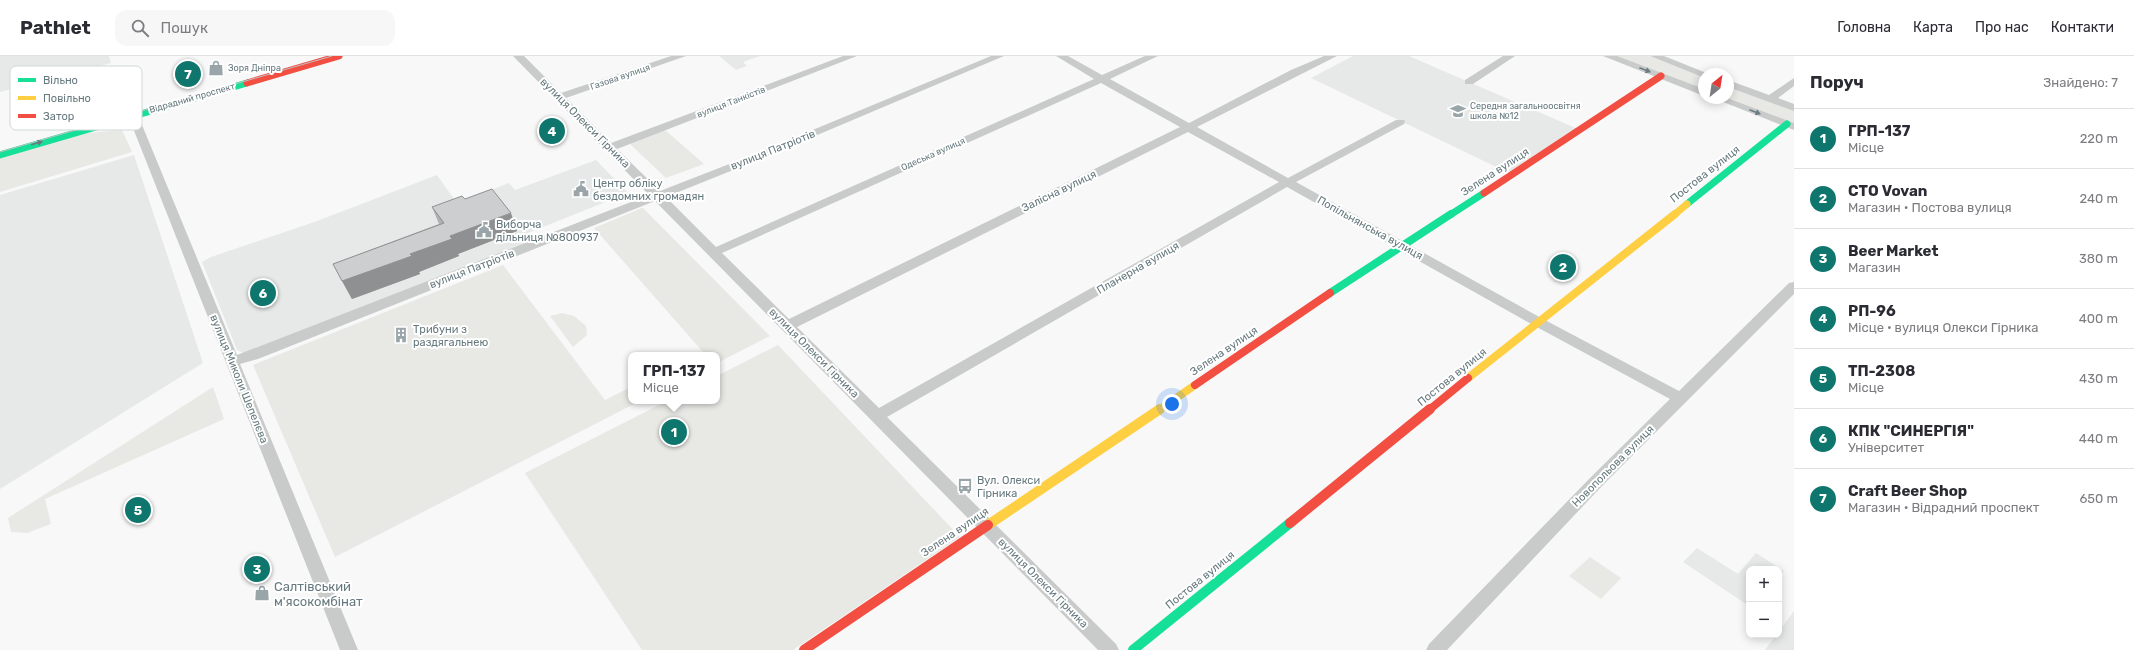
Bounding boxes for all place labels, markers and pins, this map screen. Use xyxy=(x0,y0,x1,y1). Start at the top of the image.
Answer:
pin: 7 xyxy=(175,59,201,89)
shop icon: Зоря Дніпра xyxy=(207,59,225,77)
place label: Зоря Дніпра xyxy=(228,63,281,73)
place label: Середня загальноосвітня школа №12 xyxy=(1470,101,1581,121)
school or university icon: Середня загальноосвітня школа №12 xyxy=(1449,102,1467,120)
pin: 4 xyxy=(539,116,565,146)
place label: Центр обліку бездомних громадян xyxy=(593,177,704,203)
public building icon: Центр обліку бездомних громадян xyxy=(572,180,590,198)
place label: Виборча дільниця №800937 xyxy=(496,218,599,244)
public building icon: Виборча дільниця №800937 xyxy=(475,221,493,239)
pin: 2 xyxy=(1550,252,1576,282)
pin: 6 xyxy=(250,278,276,308)
place label: Трибуни з раздягальнею xyxy=(413,323,488,349)
building icon: Трибуни з раздягальнею xyxy=(392,326,410,344)
pin: 1 xyxy=(661,417,687,447)
place label: Вул. Олекси Гірника xyxy=(977,474,1040,500)
bus stop icon: Вул. Олекси Гірника xyxy=(956,477,974,495)
pin: 5 xyxy=(125,495,151,525)
pin: 3 xyxy=(244,554,270,584)
place label: Салтівський м'ясокомбінат xyxy=(274,579,363,609)
shop icon: Салтівський м'ясокомбінат xyxy=(253,584,271,602)

